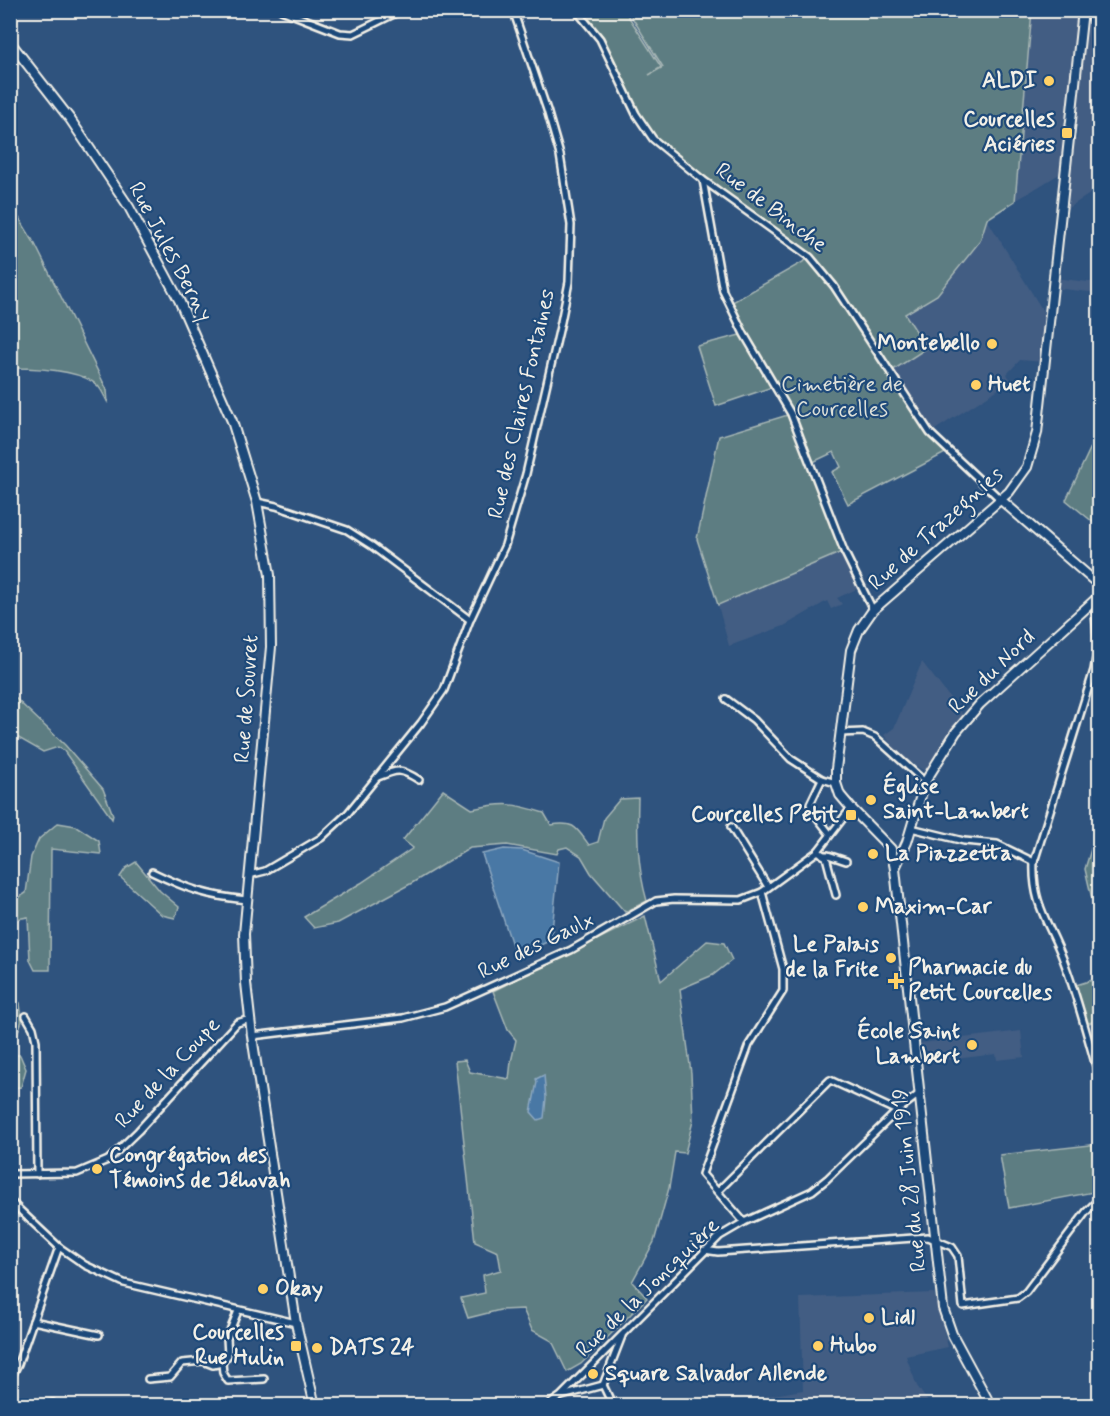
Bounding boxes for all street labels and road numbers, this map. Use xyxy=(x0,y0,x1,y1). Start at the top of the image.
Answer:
street label: Rue de Binche xyxy=(709,157,833,259)
street label: Rue Jules Berny xyxy=(121,177,219,327)
street label: Rue des Claires Fontaines xyxy=(482,286,562,522)
street label: Rue de Trazegnies xyxy=(863,461,1012,599)
street label: Rue du Nord xyxy=(943,624,1041,720)
street label: Rue de Souvret xyxy=(229,634,265,764)
street label: Rue des Gaulx xyxy=(473,906,599,986)
street label: Rue de la Coupe xyxy=(109,1011,227,1135)
street label: Rue du 28 Juin 1919 xyxy=(886,1087,934,1273)
street label: Rue de la Joncquière xyxy=(570,1212,726,1364)

